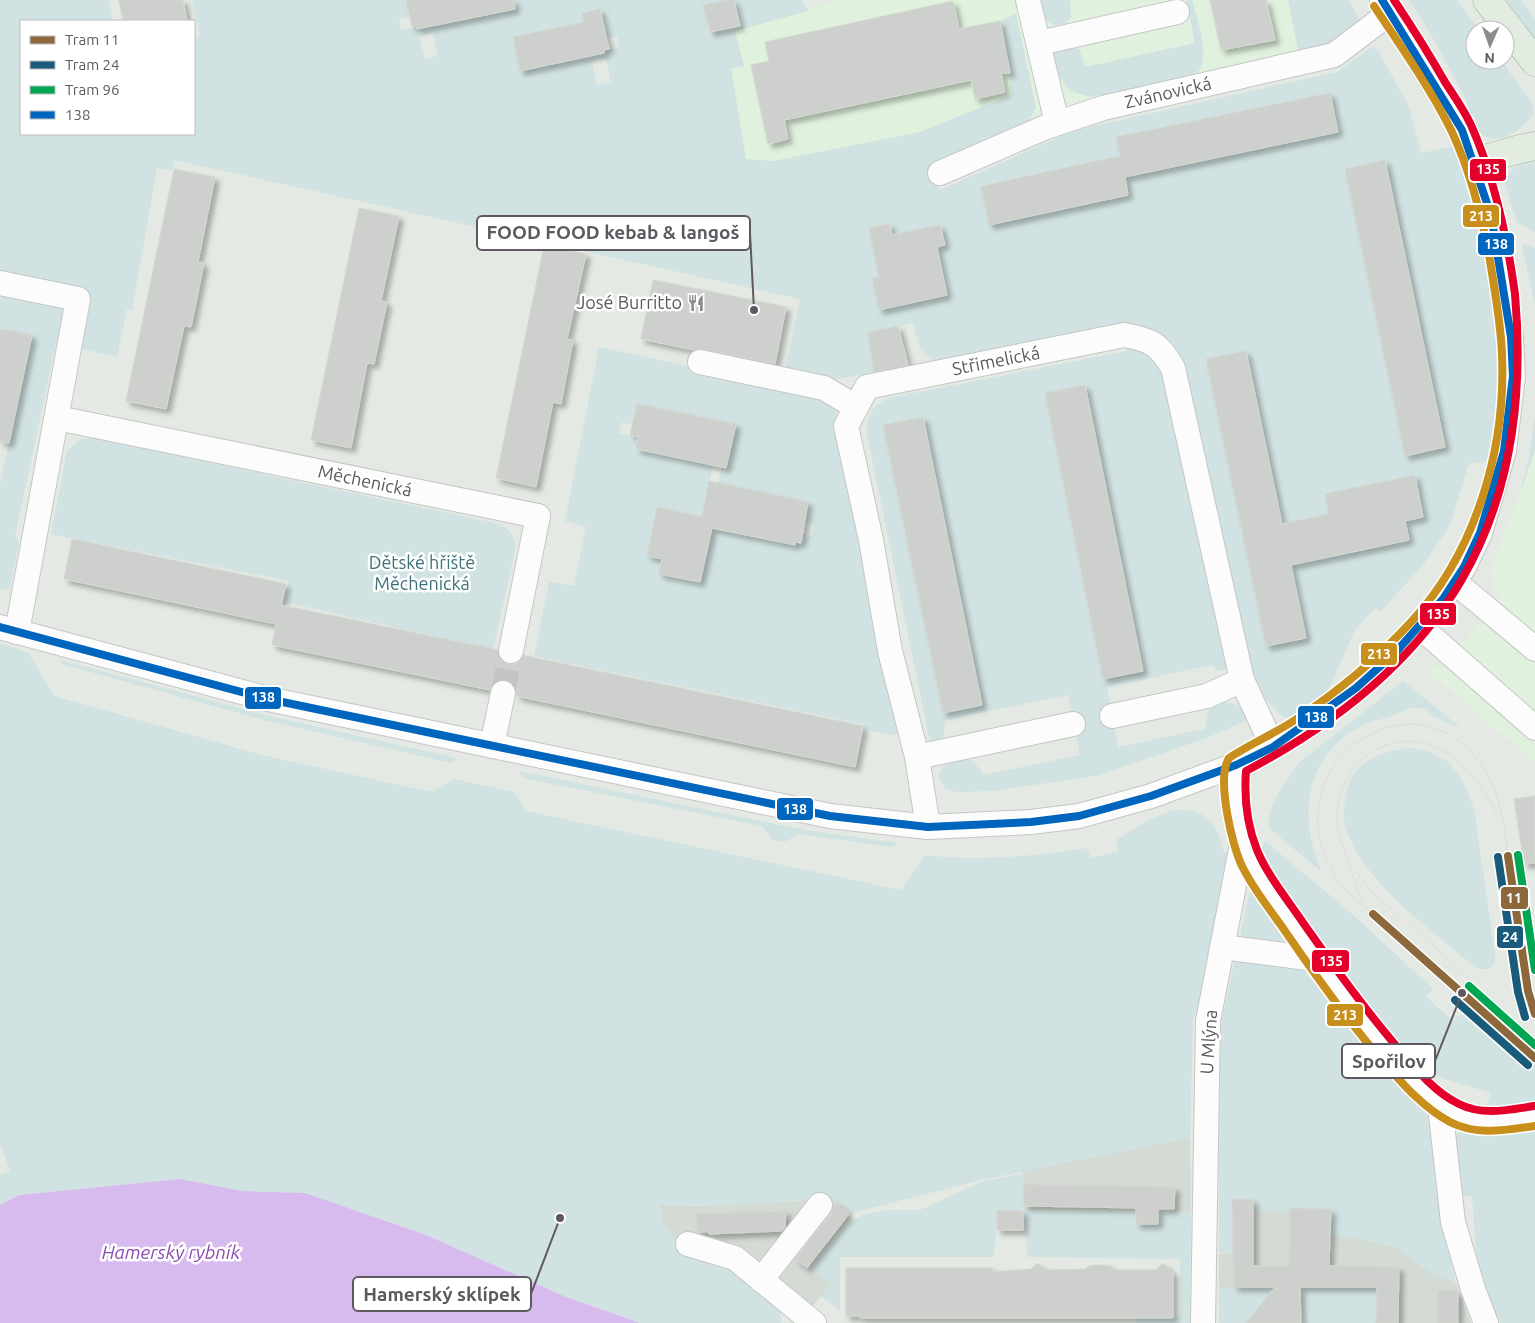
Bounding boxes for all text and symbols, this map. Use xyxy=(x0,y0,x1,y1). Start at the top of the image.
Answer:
legend xyxy=(20,20,195,135)
north arrow xyxy=(1465,20,1515,70)
text: Tram 11 xyxy=(65,31,120,48)
text: N xyxy=(1484,50,1495,66)
text: Tram 24 xyxy=(65,56,120,73)
street label: Zvánovická xyxy=(1122,72,1213,112)
text: Tram 96 xyxy=(65,81,120,98)
text: 138 xyxy=(65,106,90,123)
line badge: 135 xyxy=(1469,158,1507,182)
text: 135 xyxy=(1476,161,1500,177)
line badge: 213 xyxy=(1462,204,1500,228)
text: 213 xyxy=(1469,208,1493,224)
callout: FOOD FOOD kebab & langoš xyxy=(477,216,750,250)
text: FOOD FOOD kebab & langoš xyxy=(487,221,739,243)
line badge: 138 xyxy=(1477,232,1515,256)
text: 138 xyxy=(1484,236,1508,252)
place label: José Burritto xyxy=(576,292,682,312)
restaurant icon: José Burritto xyxy=(686,293,706,313)
street label: Střimelická xyxy=(950,342,1041,378)
street label: Měchenická xyxy=(316,460,414,500)
park label: Dětské hřiště Měchenická xyxy=(369,552,475,593)
line badge: 135 xyxy=(1419,602,1457,626)
text: 135 xyxy=(1426,606,1450,622)
line badge: 213 xyxy=(1360,642,1398,666)
text: 213 xyxy=(1367,646,1391,662)
line badge: 138 xyxy=(244,686,282,710)
text: 138 xyxy=(251,689,275,705)
line badge: 138 xyxy=(1297,705,1335,729)
text: 138 xyxy=(1304,709,1328,725)
line badge: 138 xyxy=(776,797,814,821)
text: 138 xyxy=(783,801,807,817)
line badge: 11 xyxy=(1500,886,1529,910)
text: 11 xyxy=(1506,890,1522,906)
line badge: 24 xyxy=(1496,925,1524,949)
text: 24 xyxy=(1502,929,1518,945)
line badge: 135 xyxy=(1311,949,1350,973)
text: 135 xyxy=(1319,953,1343,969)
line badge: 213 xyxy=(1326,1003,1364,1027)
text: 213 xyxy=(1333,1007,1357,1023)
street label: U Mlýna xyxy=(1196,1009,1220,1075)
callout: Spořilov xyxy=(1342,1044,1435,1078)
text: Spořilov xyxy=(1352,1050,1426,1072)
water label: Hamerský rybník xyxy=(102,1241,241,1263)
callout: Hamerský sklípek xyxy=(353,1277,531,1311)
text: Hamerský sklípek xyxy=(363,1283,521,1305)

